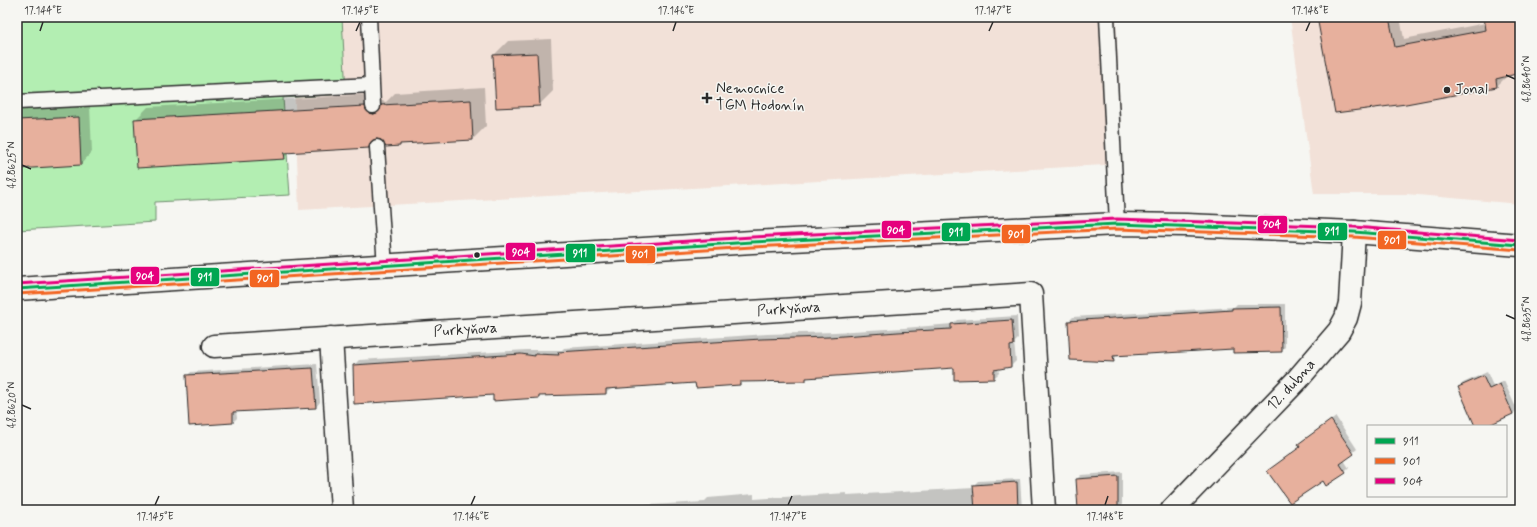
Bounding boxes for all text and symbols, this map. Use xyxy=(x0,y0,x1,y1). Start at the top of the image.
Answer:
text: 17.144°E xyxy=(24,4,62,18)
text: 17.145°E xyxy=(341,4,379,18)
text: 17.146°E xyxy=(658,4,694,18)
text: 17.147°E xyxy=(974,4,1012,18)
text: 17.148°E xyxy=(1291,4,1329,18)
text: 48.8640°N xyxy=(1520,55,1534,102)
place label: Nemocnice TGM Hodonín xyxy=(716,79,804,116)
place label: Jonal xyxy=(1455,80,1488,100)
marker: Jonal xyxy=(1442,85,1452,95)
marker: Nemocnice TGM Hodonín xyxy=(701,92,713,104)
text: 48.8625°N xyxy=(5,141,19,188)
line badge: 904 xyxy=(1257,215,1288,234)
text: 904 xyxy=(1263,218,1282,232)
line badge: 904 xyxy=(881,220,912,239)
line badge: 911 xyxy=(941,222,971,242)
line badge: 911 xyxy=(1317,222,1348,241)
text: 904 xyxy=(887,224,906,238)
line badge: 901 xyxy=(1001,224,1031,244)
text: 911 xyxy=(1325,225,1339,239)
text: 911 xyxy=(949,226,963,240)
text: 901 xyxy=(1008,228,1024,242)
line badge: 901 xyxy=(1377,230,1407,250)
text: 901 xyxy=(1384,234,1400,248)
line badge: 904 xyxy=(505,242,536,261)
line badge: 911 xyxy=(565,243,596,263)
line badge: 901 xyxy=(625,245,656,264)
text: 904 xyxy=(512,246,531,260)
text: 911 xyxy=(573,247,587,261)
text: 901 xyxy=(632,248,648,262)
unlabelled marker xyxy=(472,250,482,260)
line badge: 904 xyxy=(130,266,160,285)
line badge: 911 xyxy=(190,267,220,287)
line badge: 901 xyxy=(249,269,280,288)
text: 904 xyxy=(136,270,155,284)
text: 911 xyxy=(198,271,212,285)
text: 901 xyxy=(257,272,273,286)
text: 48.8635°N xyxy=(1520,296,1534,341)
street label: Purkyňova xyxy=(756,297,822,321)
street label: Purkyňova xyxy=(433,318,498,342)
street label: 12. dubna xyxy=(1263,355,1320,415)
text: 48.8620°N xyxy=(5,381,19,428)
legend xyxy=(1367,425,1507,497)
text: 911 xyxy=(1403,434,1419,450)
text: 901 xyxy=(1403,454,1420,470)
text: 904 xyxy=(1403,474,1423,490)
text: 17.145°E xyxy=(136,510,174,524)
text: 17.146°E xyxy=(453,510,489,524)
text: 17.147°E xyxy=(769,510,807,524)
text: 17.148°E xyxy=(1086,510,1124,524)

